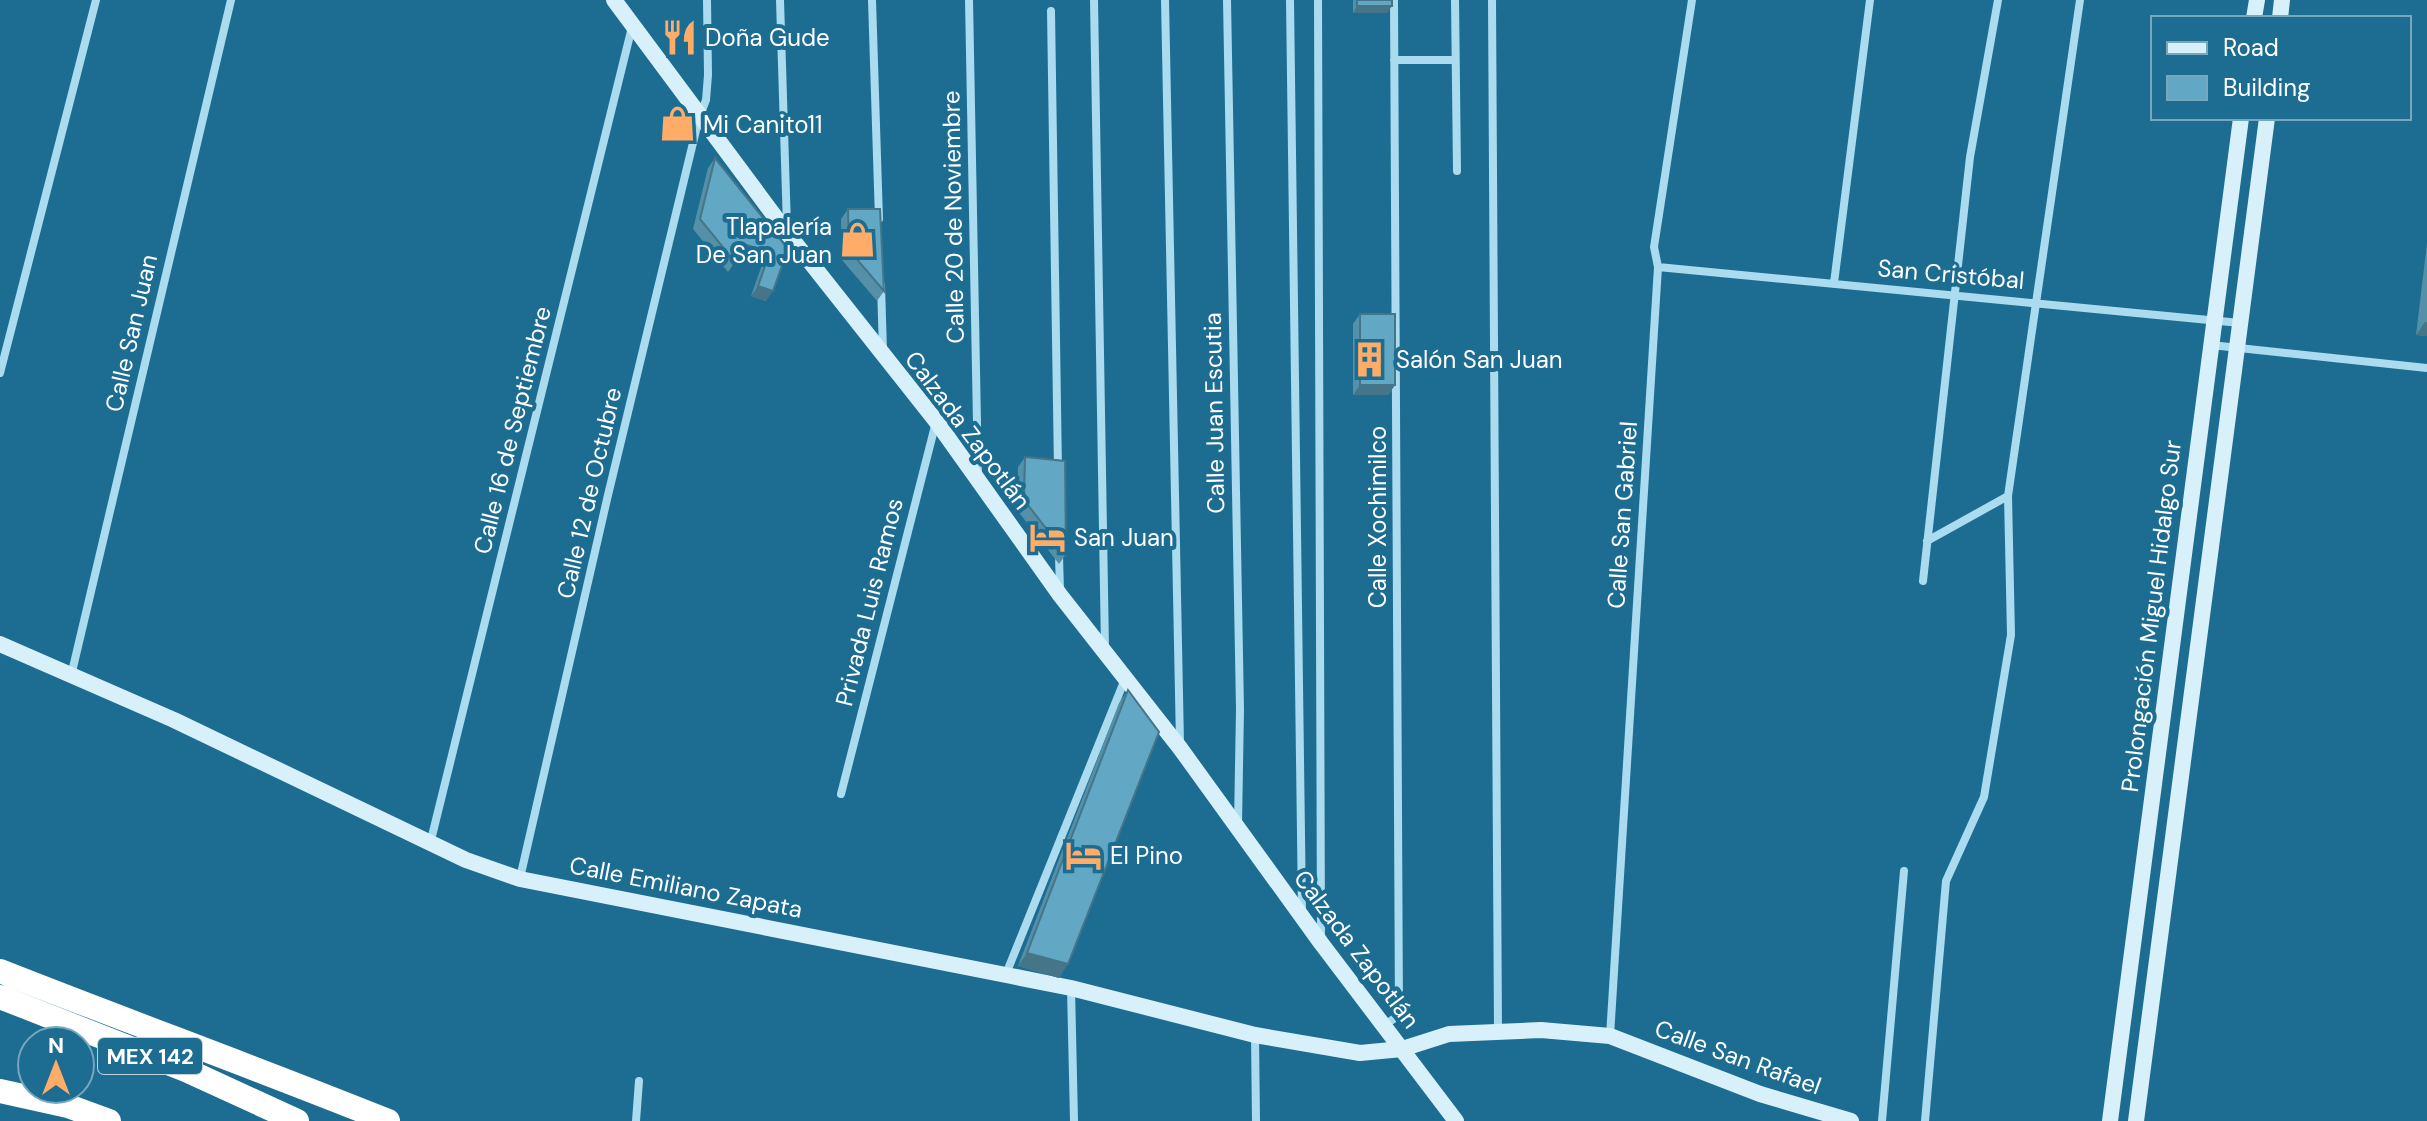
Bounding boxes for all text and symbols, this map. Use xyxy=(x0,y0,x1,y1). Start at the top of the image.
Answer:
legend xyxy=(2151,16,2411,120)
restaurant icon: Doña Gude xyxy=(660,18,698,56)
place label: Doña Gude xyxy=(705,22,830,53)
text: Road xyxy=(2223,32,2279,63)
text: Building xyxy=(2223,72,2310,103)
street label: Calle 20 de Noviembre xyxy=(935,90,971,344)
shop icon: Mi Canito11 xyxy=(658,105,696,143)
place label: Mi Canito11 xyxy=(703,109,822,140)
place label: Tlapalería De San Juan xyxy=(696,211,832,270)
shop icon: Tlapalería De San Juan xyxy=(839,221,877,259)
street label: Calle San Juan xyxy=(98,251,164,415)
street label: San Cristóbal xyxy=(1876,252,2026,296)
street label: Calle 16 de Septiembre xyxy=(466,303,558,557)
street label: Calle Juan Escutia xyxy=(1197,312,1231,514)
building icon: Salón San Juan xyxy=(1351,340,1389,378)
place label: Salón San Juan xyxy=(1396,344,1562,375)
street label: Calzada Zapotlán xyxy=(898,345,1038,515)
street label: Calle 12 de Octubre xyxy=(550,384,628,602)
street label: Calle San Gabriel xyxy=(1600,420,1644,610)
street label: Calle Xochimilco xyxy=(1362,426,1393,608)
street label: Prolongación Miguel Hidalgo Sur xyxy=(2114,438,2188,794)
street label: Privada Luis Ramos xyxy=(828,495,910,709)
hotel icon: San Juan xyxy=(1029,518,1067,556)
place label: San Juan xyxy=(1074,522,1174,553)
hotel icon: El Pino xyxy=(1065,836,1103,874)
place label: El Pino xyxy=(1110,840,1183,871)
street label: Calle Emiliano Zapata xyxy=(567,849,805,925)
street label: Calzada Zapotlán xyxy=(1287,864,1427,1034)
street label: Calle San Rafael xyxy=(1651,1013,1825,1101)
north arrow xyxy=(16,1025,96,1105)
text: N xyxy=(48,1031,64,1060)
road number: MEX 142 xyxy=(98,1038,202,1074)

